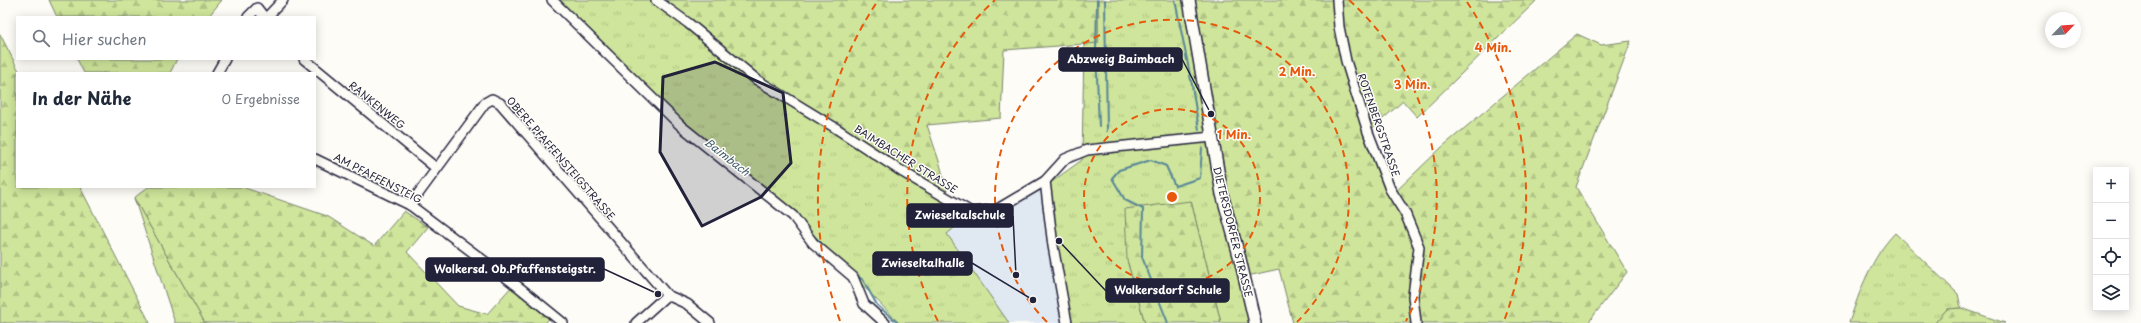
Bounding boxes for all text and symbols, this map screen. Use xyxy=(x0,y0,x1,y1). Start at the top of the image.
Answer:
north arrow xyxy=(2045,12,2081,48)
search box xyxy=(16,16,316,60)
icon: search xyxy=(30,27,52,49)
text: Hier suchen xyxy=(62,27,147,50)
text: 4 Min. xyxy=(1474,38,1512,56)
callout: Abzweig Baimbach xyxy=(1059,48,1182,71)
text: Abzweig Baimbach xyxy=(1067,50,1175,67)
text: 2 Min. xyxy=(1279,62,1315,80)
street label: ROTENBERGSTRASSE xyxy=(1355,71,1404,179)
text: 3 Min. xyxy=(1394,75,1430,93)
street label: RANKENWEG xyxy=(346,77,409,132)
text: In der Nähe xyxy=(32,85,131,111)
text: 0 Ergebnisse xyxy=(221,89,300,108)
street label: OBERE PFAFFENSTEIGSTRASSE xyxy=(504,93,619,222)
street label: BAIMBACHER STRASSE xyxy=(852,121,961,197)
text: 1 Min. xyxy=(1217,125,1251,143)
water label: Baimbach xyxy=(701,134,754,180)
street label: AM PFAFFENSTEIG xyxy=(332,149,425,206)
street label: DIETERSDORFER STRASSE xyxy=(1210,165,1257,299)
map controls xyxy=(2093,167,2129,311)
button: + xyxy=(2093,167,2129,203)
centre of rings xyxy=(1165,190,1179,204)
button: − xyxy=(2093,203,2129,239)
callout: Zwieseltalschule xyxy=(907,204,1013,227)
text: Zwieseltalschule xyxy=(915,206,1005,223)
button: locate xyxy=(2093,239,2129,275)
callout: Zwieseltalhalle xyxy=(873,252,972,275)
text: Zwieseltalhalle xyxy=(881,254,965,271)
callout: Wolkersd. Ob.Pfaffensteigstr. xyxy=(426,258,604,281)
text: Wolkersd. Ob.Pfaffensteigstr. xyxy=(434,260,596,277)
button: layers xyxy=(2093,275,2129,311)
callout: Wolkersdorf Schule xyxy=(1106,279,1229,302)
text: Wolkersdorf Schule xyxy=(1114,281,1222,298)

